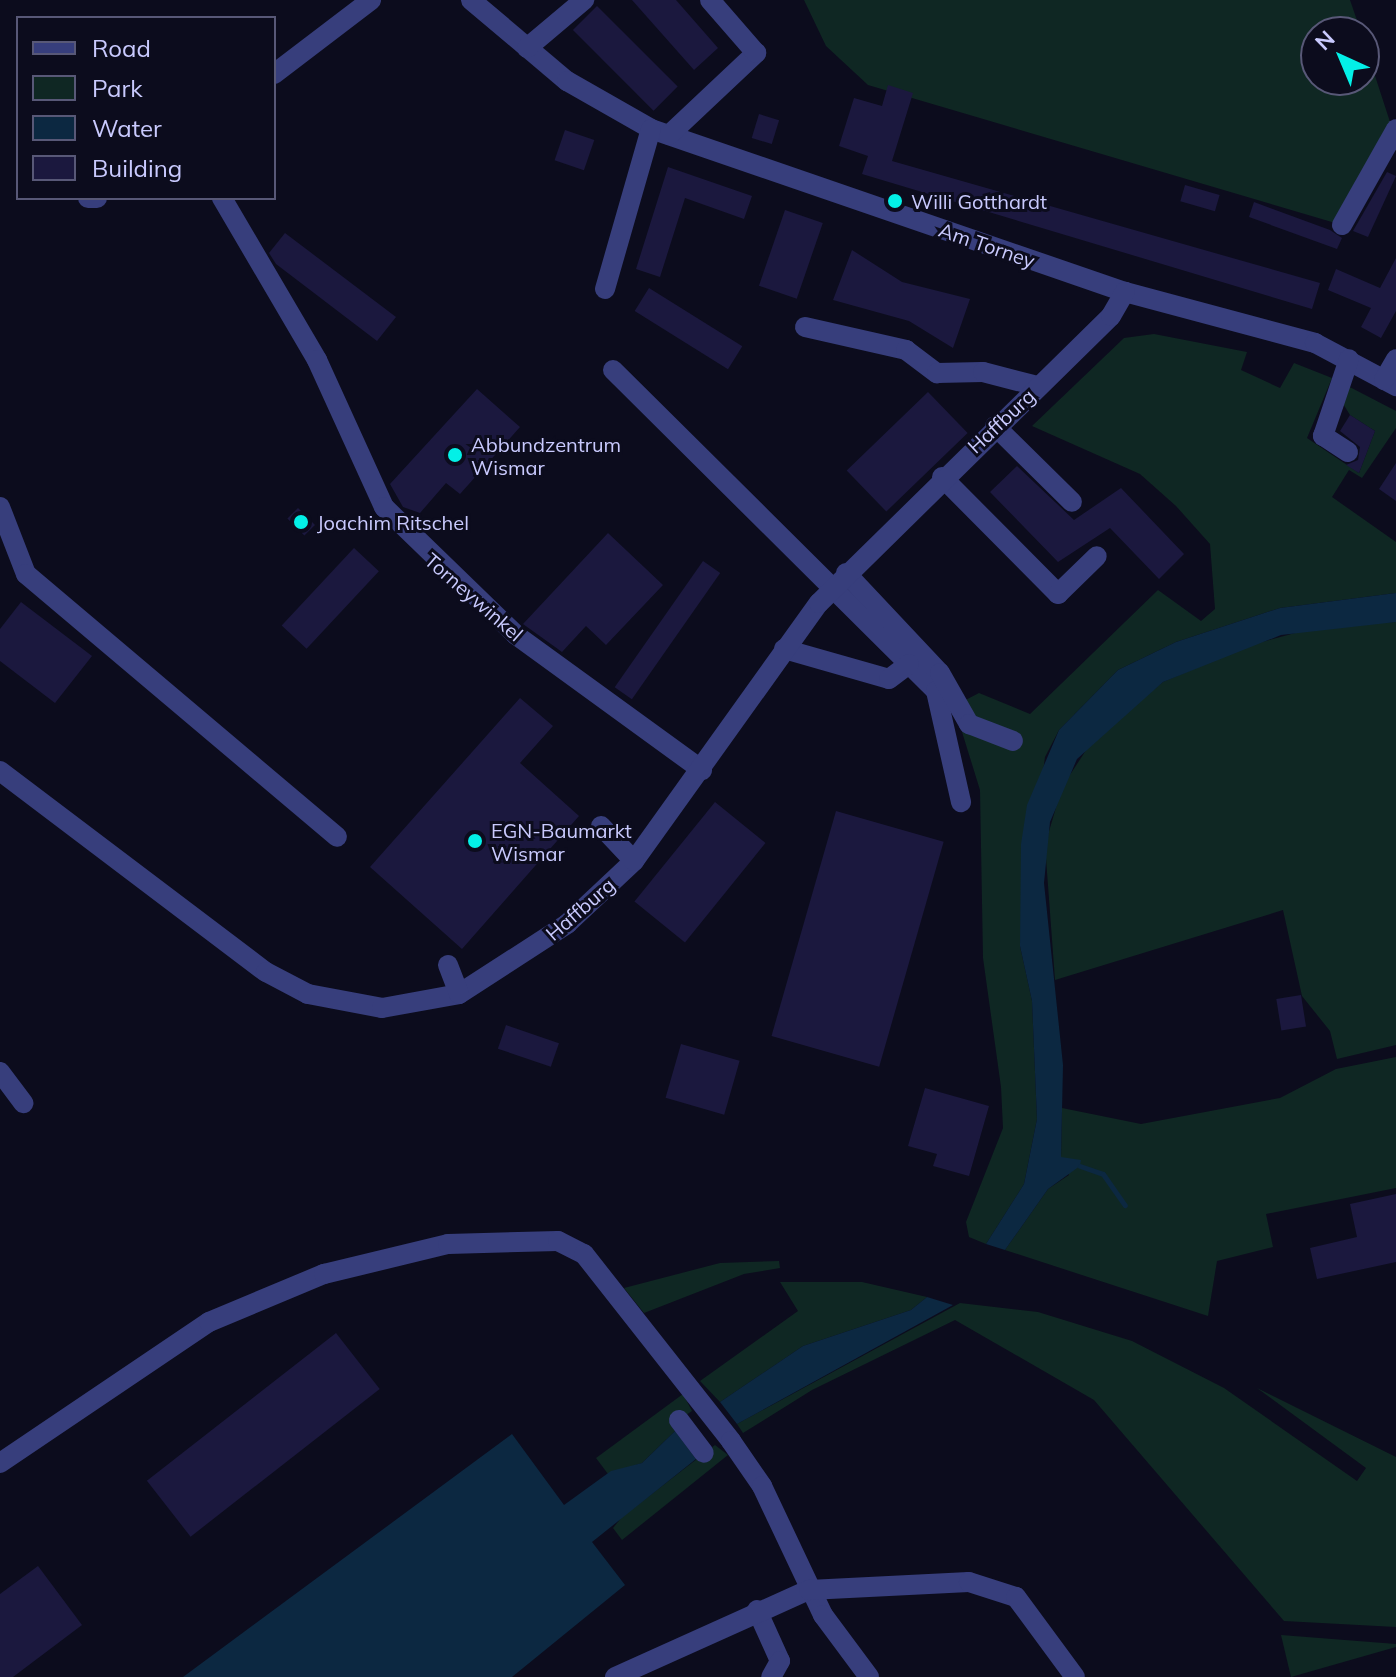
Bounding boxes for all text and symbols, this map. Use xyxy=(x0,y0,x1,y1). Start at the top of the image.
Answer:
legend xyxy=(16,16,276,200)
north arrow xyxy=(1300,16,1380,96)
text: N xyxy=(1309,24,1340,56)
text: Road xyxy=(92,33,151,63)
text: Park xyxy=(92,73,143,103)
text: Water xyxy=(92,113,162,143)
text: Building xyxy=(92,153,182,183)
place label: Willi Gotthardt xyxy=(911,189,1047,213)
marker: Willi Gotthardt xyxy=(886,192,904,210)
street label: Am Torney xyxy=(936,217,1038,273)
street label: Haffburg xyxy=(962,384,1040,458)
place label: Abbundzentrum Wismar xyxy=(471,432,621,479)
marker: Abbundzentrum Wismar xyxy=(446,446,464,464)
place label: Joachim Ritschel xyxy=(317,510,469,534)
marker: Joachim Ritschel xyxy=(292,513,310,531)
street label: Torneywinkel xyxy=(420,548,528,646)
place label: EGN-Baumarkt Wismar xyxy=(491,818,632,865)
marker: EGN-Baumarkt Wismar xyxy=(466,832,484,850)
street label: Haffburg xyxy=(541,873,619,945)

